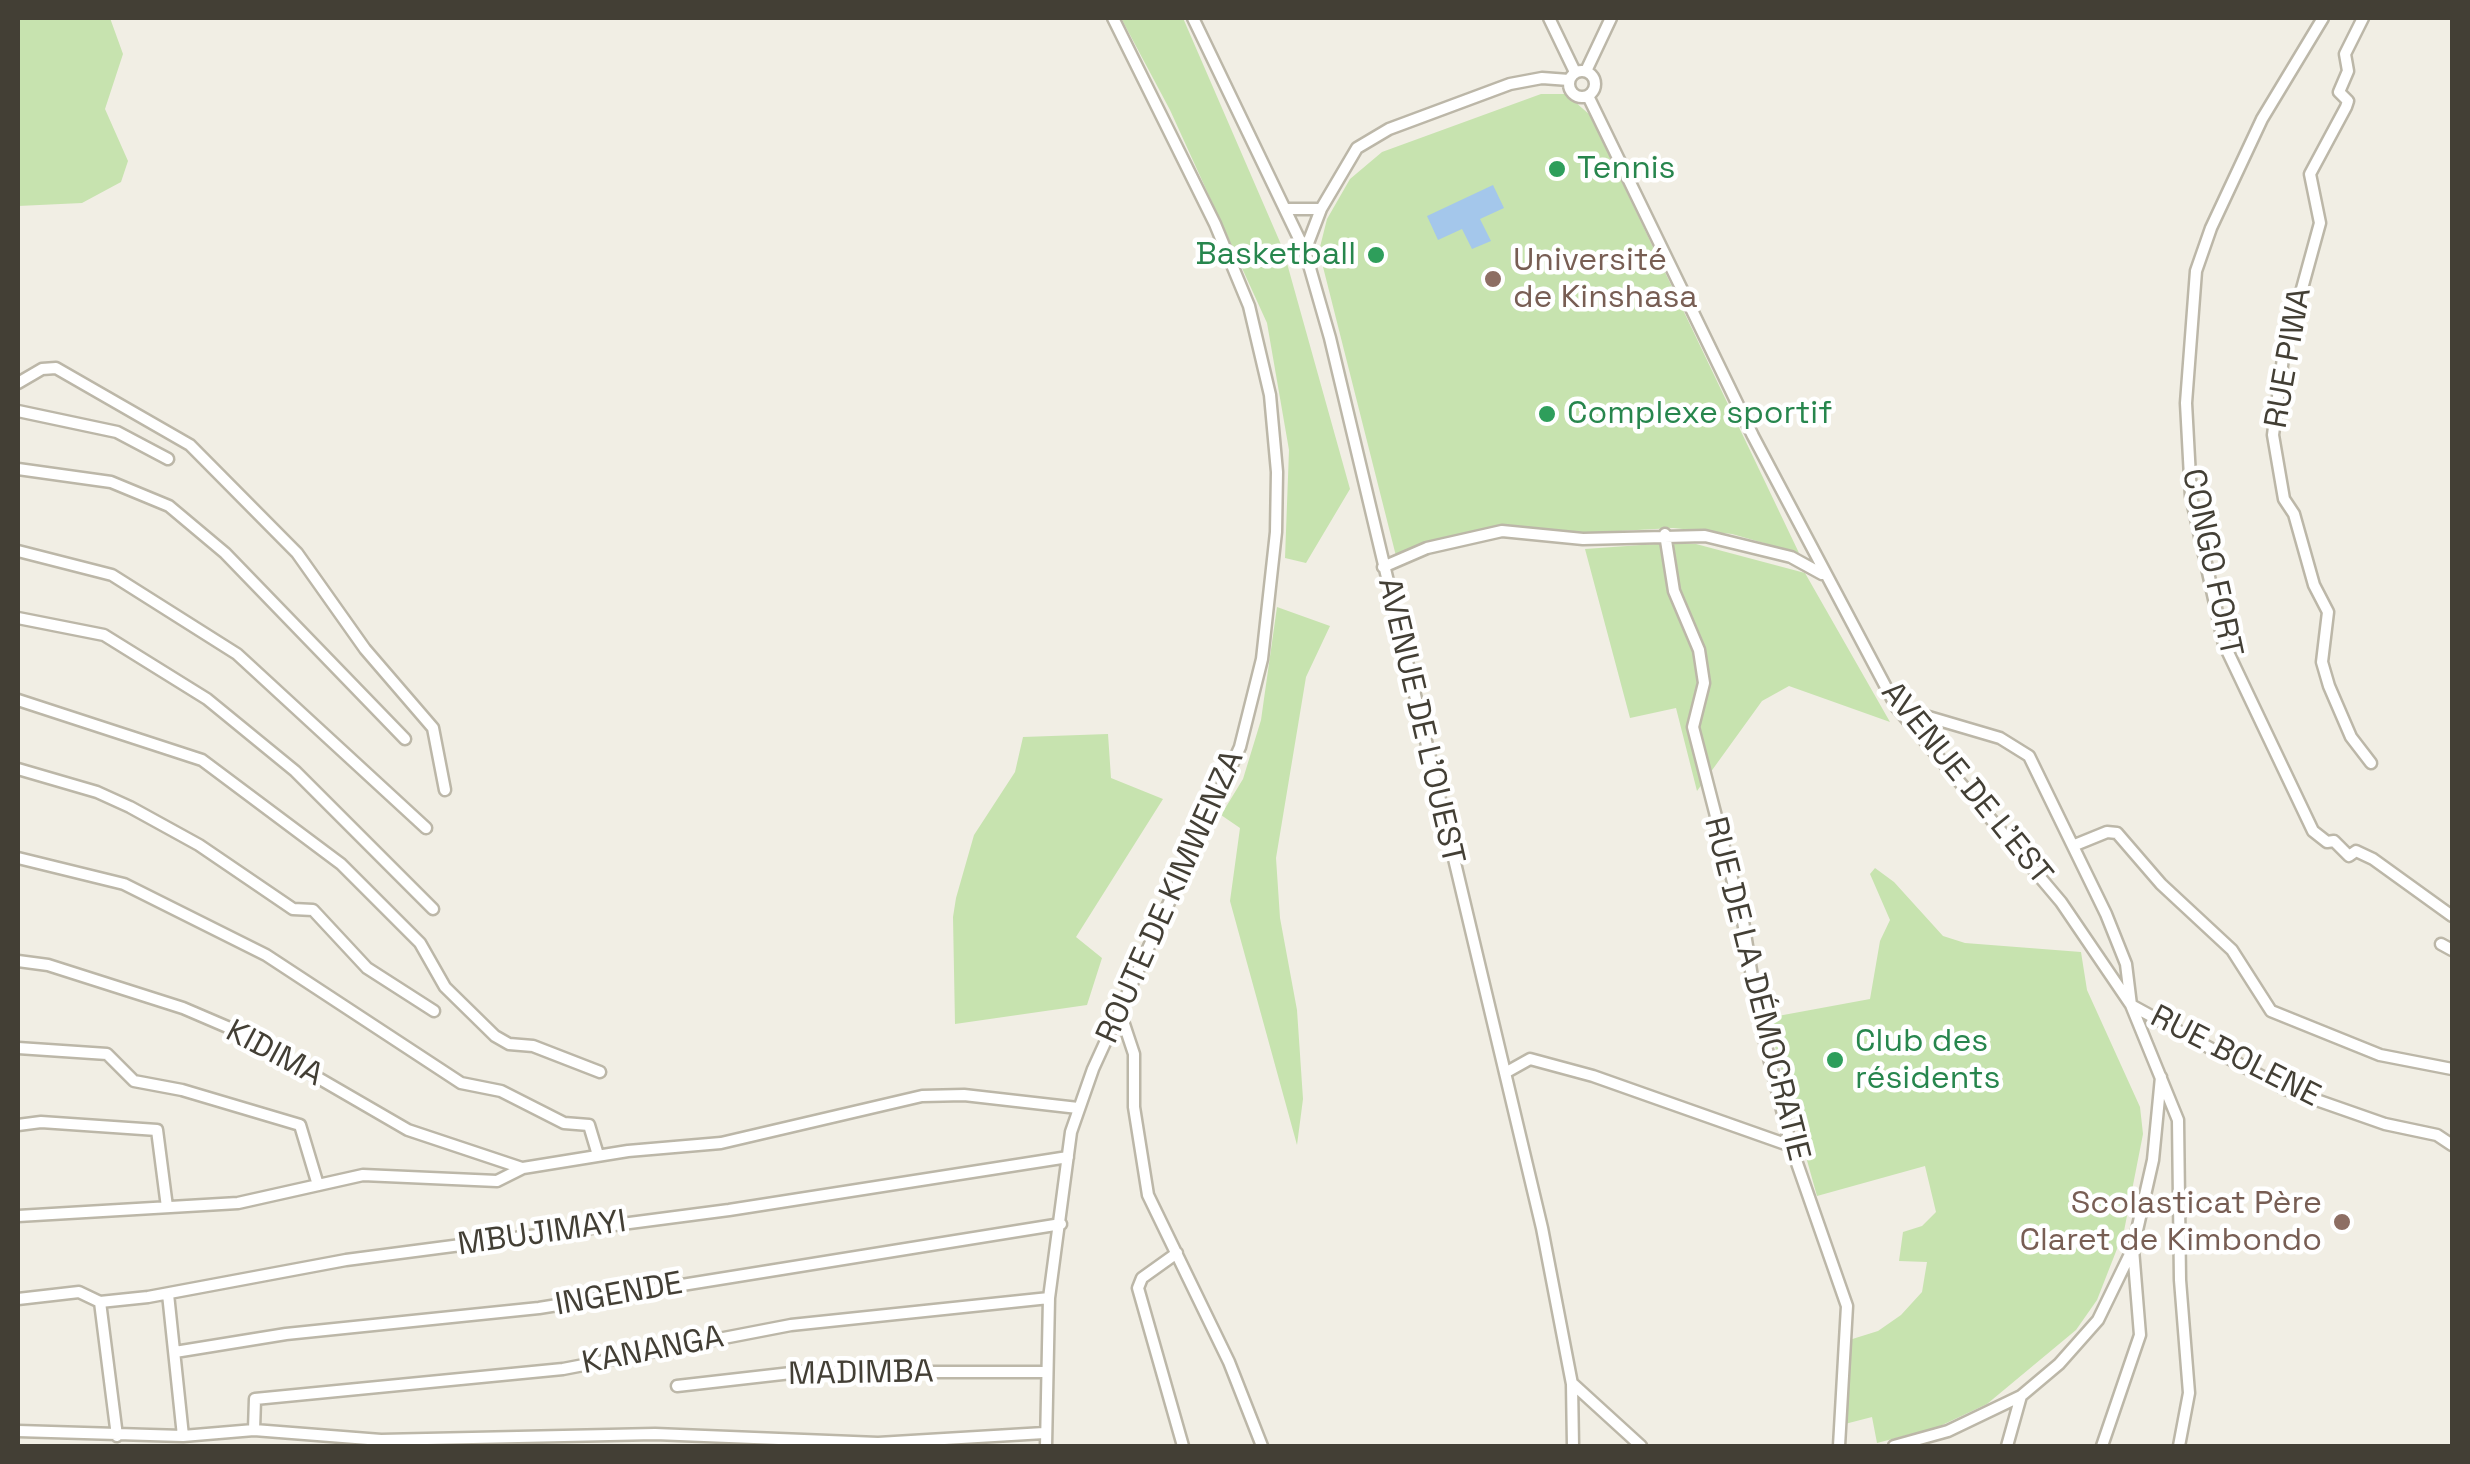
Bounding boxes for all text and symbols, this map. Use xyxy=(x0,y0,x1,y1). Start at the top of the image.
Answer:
place label: Tennis xyxy=(1577,150,1675,188)
marker: Tennis xyxy=(1546,158,1568,180)
place label: Basketball xyxy=(1196,236,1356,274)
place label: Université de Kinshasa xyxy=(1513,242,1698,317)
marker: Basketball xyxy=(1365,244,1387,266)
marker: Université de Kinshasa xyxy=(1482,268,1504,290)
street label: RUE PIWA xyxy=(2258,285,2320,431)
place label: Complexe sportif xyxy=(1567,395,1832,433)
marker: Complexe sportif xyxy=(1536,403,1558,425)
street label: CONGO FORT xyxy=(2172,466,2250,660)
street label: AVENUE DE L'OUEST xyxy=(1368,574,1472,868)
street label: AVENUE DE L'EST xyxy=(1872,675,2060,893)
street label: ROUTE DE KIMWENZA xyxy=(1089,745,1253,1049)
street label: RUE DE LA DÉMOCRATIE xyxy=(1695,813,1817,1165)
street label: RUE BOLENE xyxy=(2144,998,2326,1116)
street label: KIDIMA xyxy=(219,1013,329,1095)
place label: Club des résidents xyxy=(1855,1023,2000,1098)
marker: Club des résidents xyxy=(1824,1049,1846,1071)
place label: Scolasticat Père Claret de Kimbondo xyxy=(2019,1185,2322,1260)
street label: MBUJIMAYI xyxy=(455,1203,629,1265)
marker: Scolasticat Père Claret de Kimbondo xyxy=(2331,1211,2353,1233)
street label: INGENDE xyxy=(552,1265,686,1325)
street label: KANANGA xyxy=(579,1318,727,1384)
street label: MADIMBA xyxy=(788,1354,934,1394)

